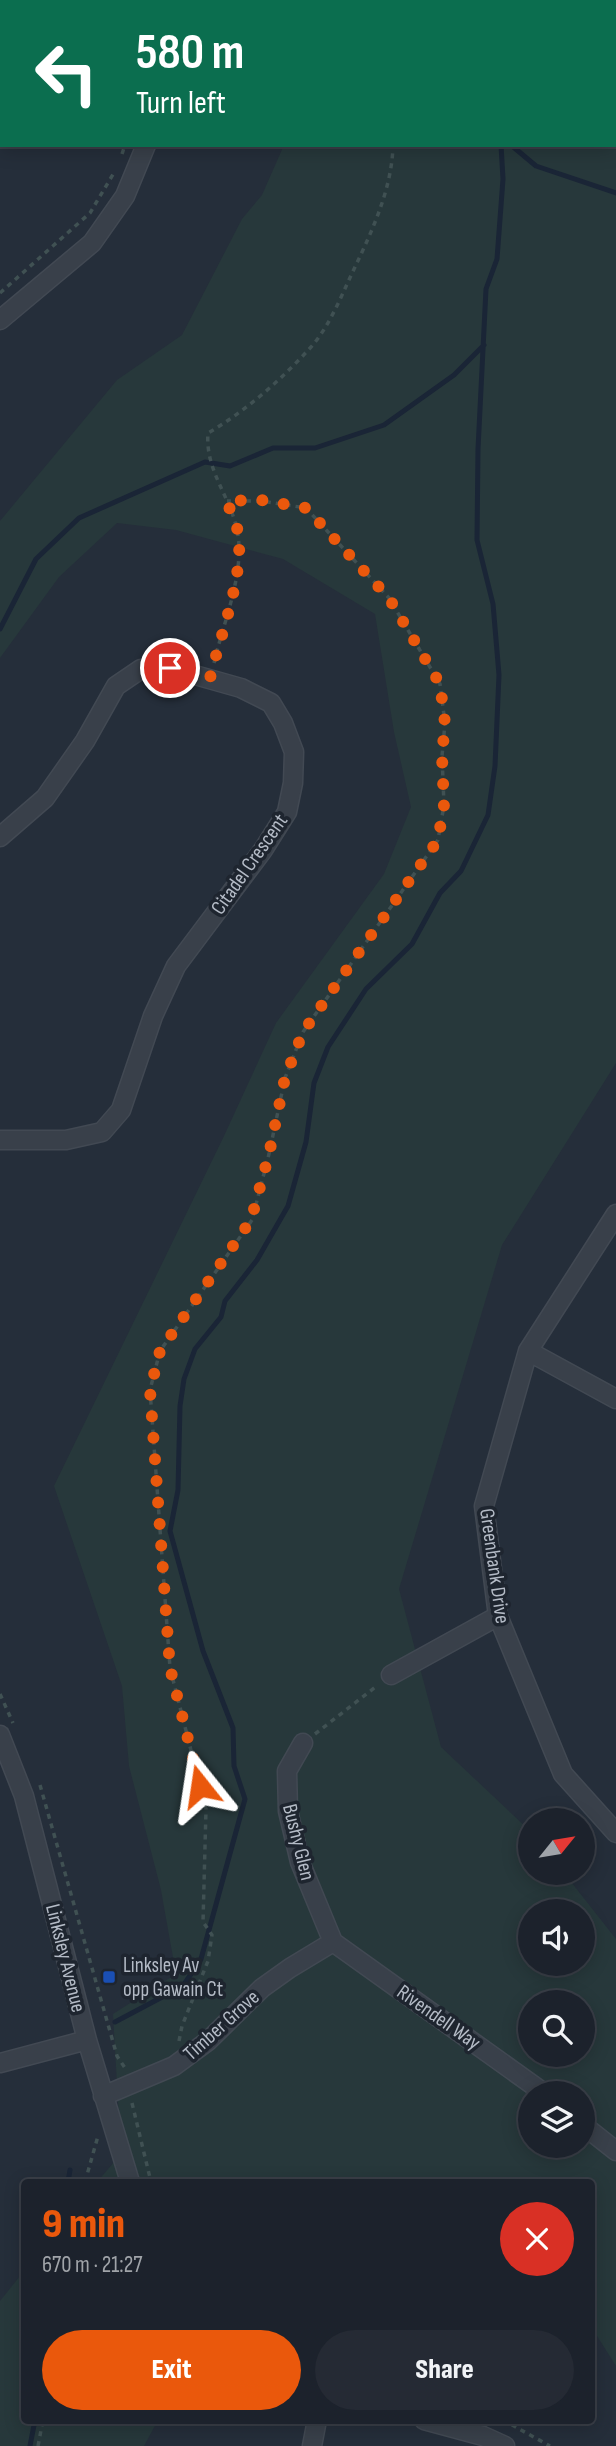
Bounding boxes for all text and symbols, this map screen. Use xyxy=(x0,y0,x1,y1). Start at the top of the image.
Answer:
text: 580 m xyxy=(136,24,244,83)
icon: left xyxy=(21,28,112,119)
text: Turn left xyxy=(136,84,226,123)
pin xyxy=(140,638,200,698)
icon: arrive xyxy=(151,649,189,687)
street label: Citadel Crescent xyxy=(206,809,293,919)
street label: Greenbank Drive xyxy=(474,1507,515,1625)
position arrow xyxy=(163,1749,237,1823)
street label: Bushy Glen xyxy=(277,1801,320,1883)
north arrow xyxy=(518,1808,595,1885)
map controls xyxy=(518,1808,595,2158)
button: sound xyxy=(518,1899,595,1976)
street label: Linksley Avenue xyxy=(40,1901,91,2015)
place label: Linksley Av opp Gawain Ct xyxy=(123,1953,223,2002)
marker: Linksley Av opp Gawain Ct xyxy=(101,1969,117,1985)
street label: Rivendell Way xyxy=(392,1979,485,2055)
street label: Timber Grove xyxy=(178,1985,264,2066)
button: search xyxy=(518,1990,595,2067)
button: layers xyxy=(518,2081,595,2158)
text: 9 min xyxy=(42,2199,125,2250)
button: close xyxy=(500,2202,574,2276)
text: 670 m · 21:27 xyxy=(42,2251,142,2279)
button: Exit xyxy=(42,2330,301,2410)
button: Share xyxy=(315,2330,574,2410)

